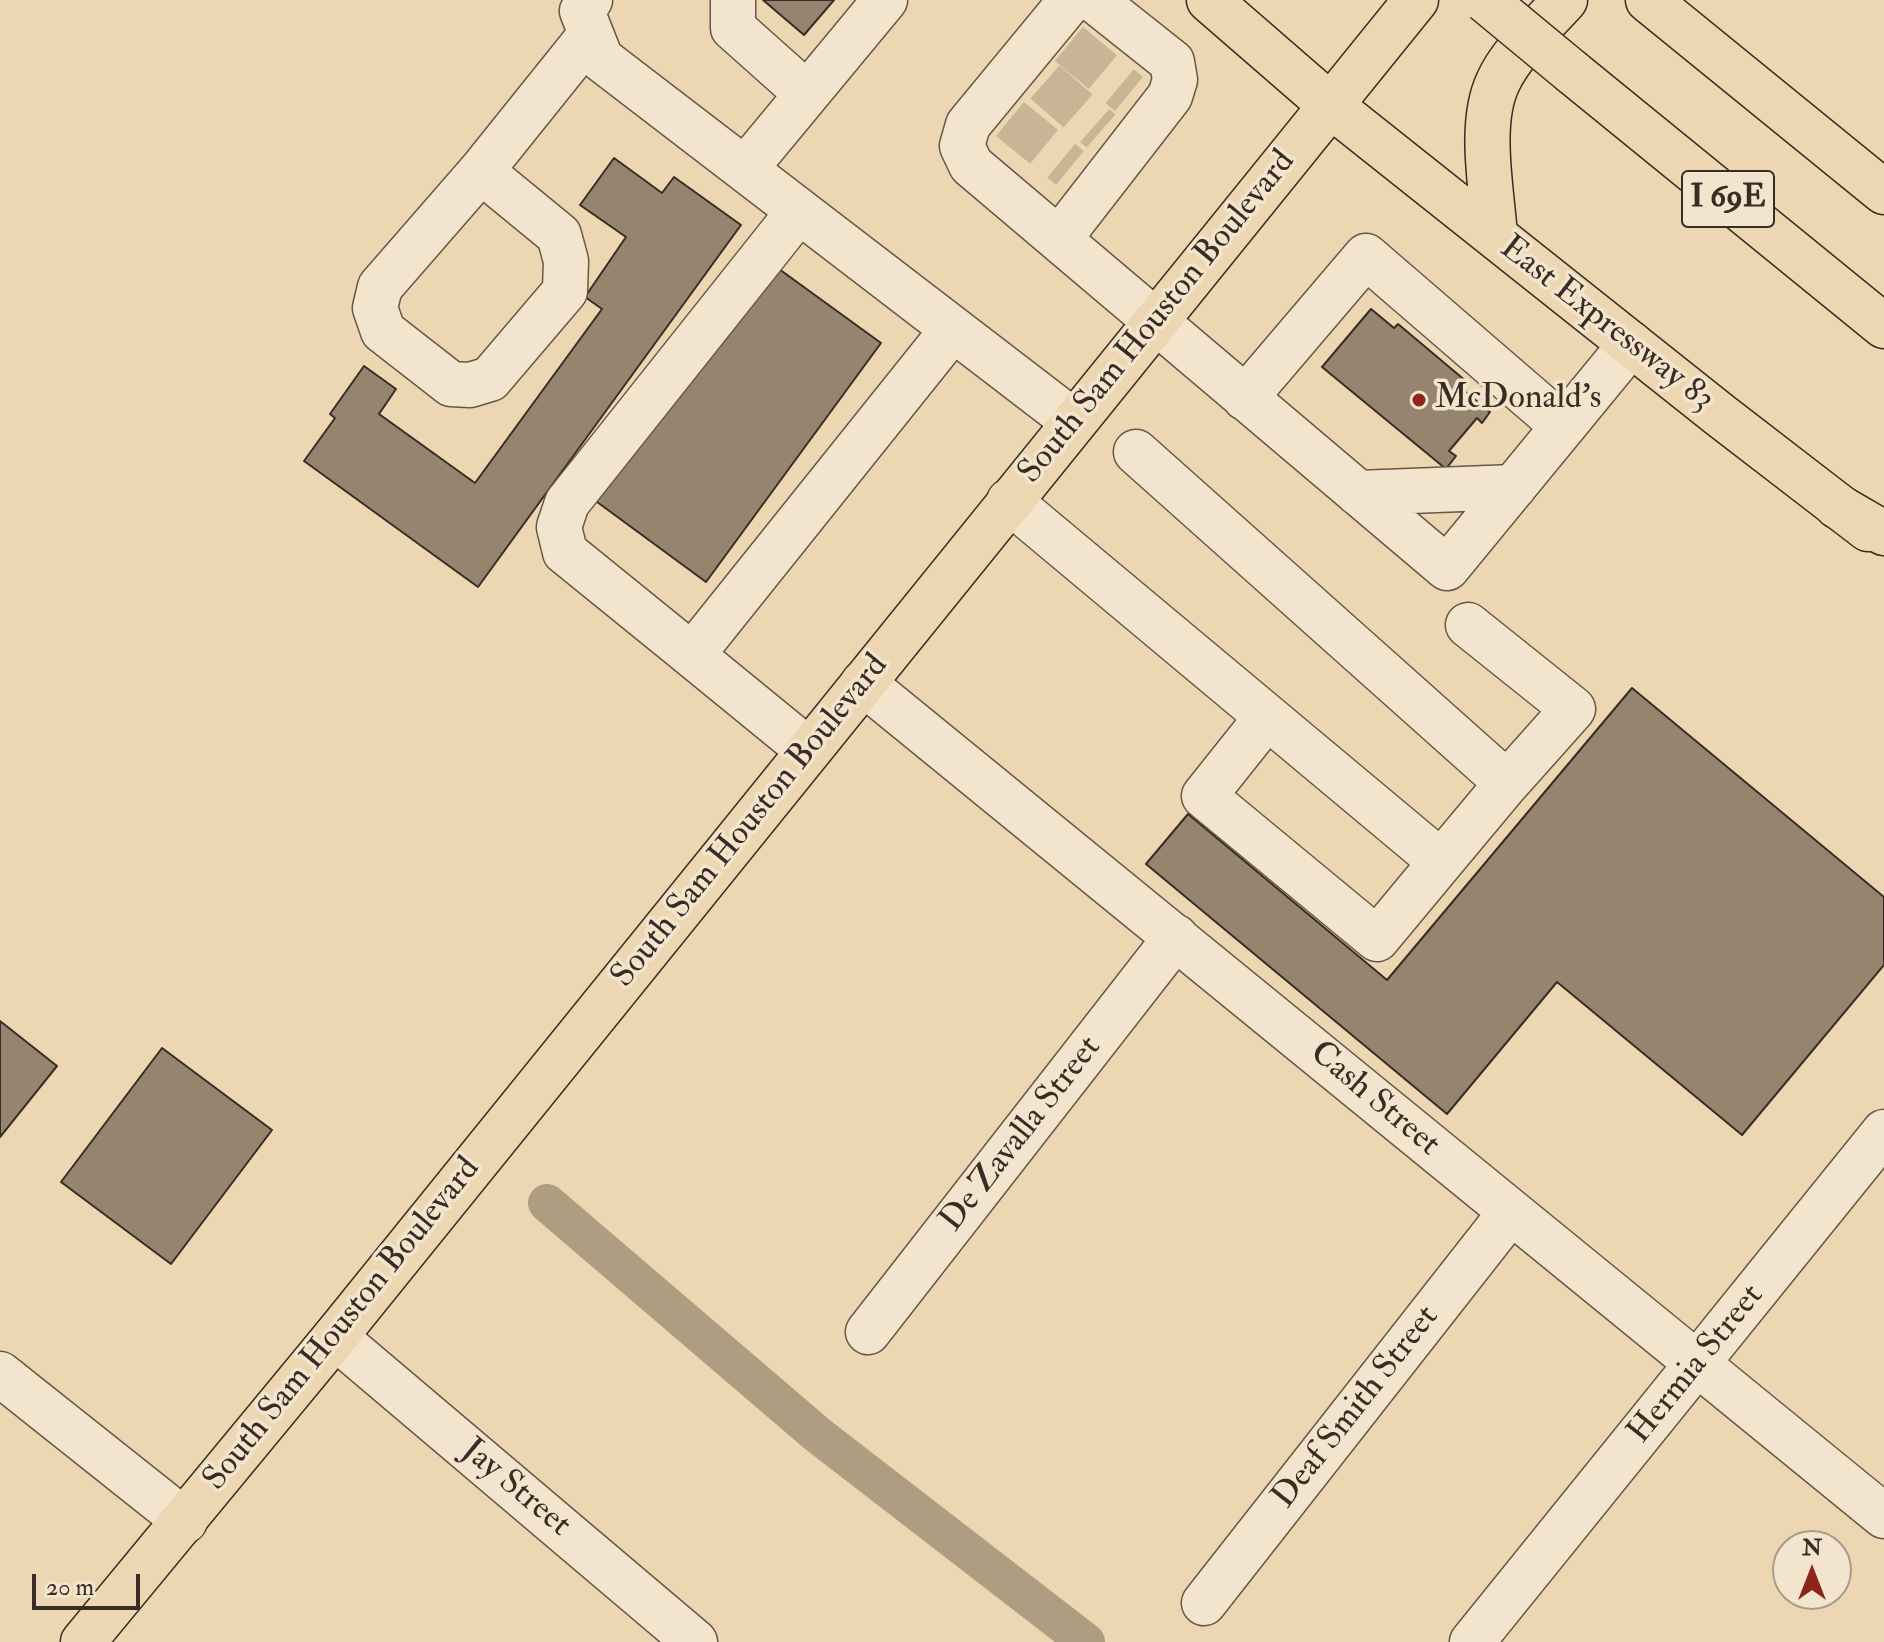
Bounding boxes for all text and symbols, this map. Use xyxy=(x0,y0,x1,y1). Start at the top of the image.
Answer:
street label: South Sam Houston Boulevard xyxy=(1011,143,1305,493)
road number: I 69E xyxy=(1682,171,1774,227)
street label: East Expressway 83 xyxy=(1491,229,1721,421)
place label: McDonald's xyxy=(1435,380,1601,420)
marker: McDonald's xyxy=(1410,391,1428,409)
street label: South Sam Houston Boulevard xyxy=(604,647,898,997)
street label: De Zavalla Street xyxy=(933,1029,1111,1241)
street label: Cash Street xyxy=(1301,1034,1447,1166)
street label: South Sam Houston Boulevard xyxy=(196,1150,490,1500)
street label: Hermia Street xyxy=(1620,1277,1774,1453)
street label: Deaf Smith Street xyxy=(1265,1298,1449,1518)
street label: Jay Street xyxy=(452,1431,578,1547)
north arrow xyxy=(1772,1530,1852,1610)
text: N xyxy=(1802,1534,1822,1562)
scale bar xyxy=(36,1558,144,1608)
text: 20 m xyxy=(46,1572,94,1603)

